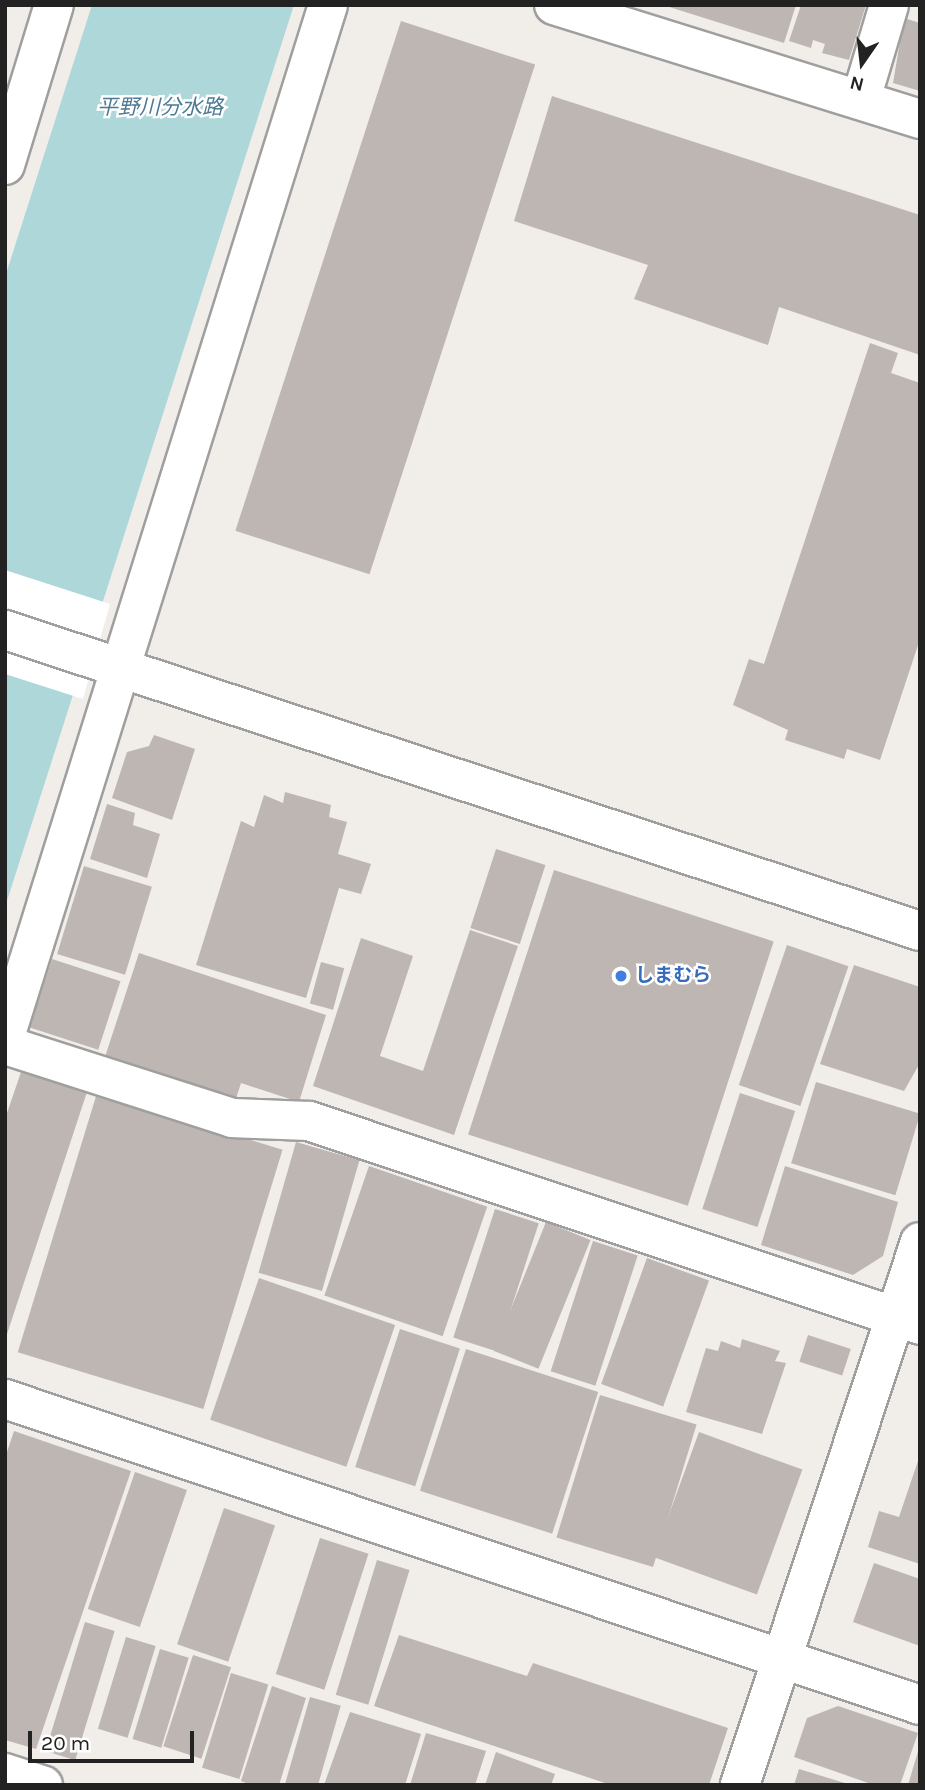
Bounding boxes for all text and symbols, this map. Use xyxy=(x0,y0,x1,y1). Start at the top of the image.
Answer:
north arrow xyxy=(827,28,897,98)
text: N xyxy=(848,71,866,96)
water label: 平野川分水路 xyxy=(97,94,223,120)
place label: しまむら xyxy=(635,965,711,987)
marker: しまむら xyxy=(613,968,629,984)
scale bar xyxy=(32,1716,198,1760)
text: 20 m xyxy=(41,1731,90,1755)

